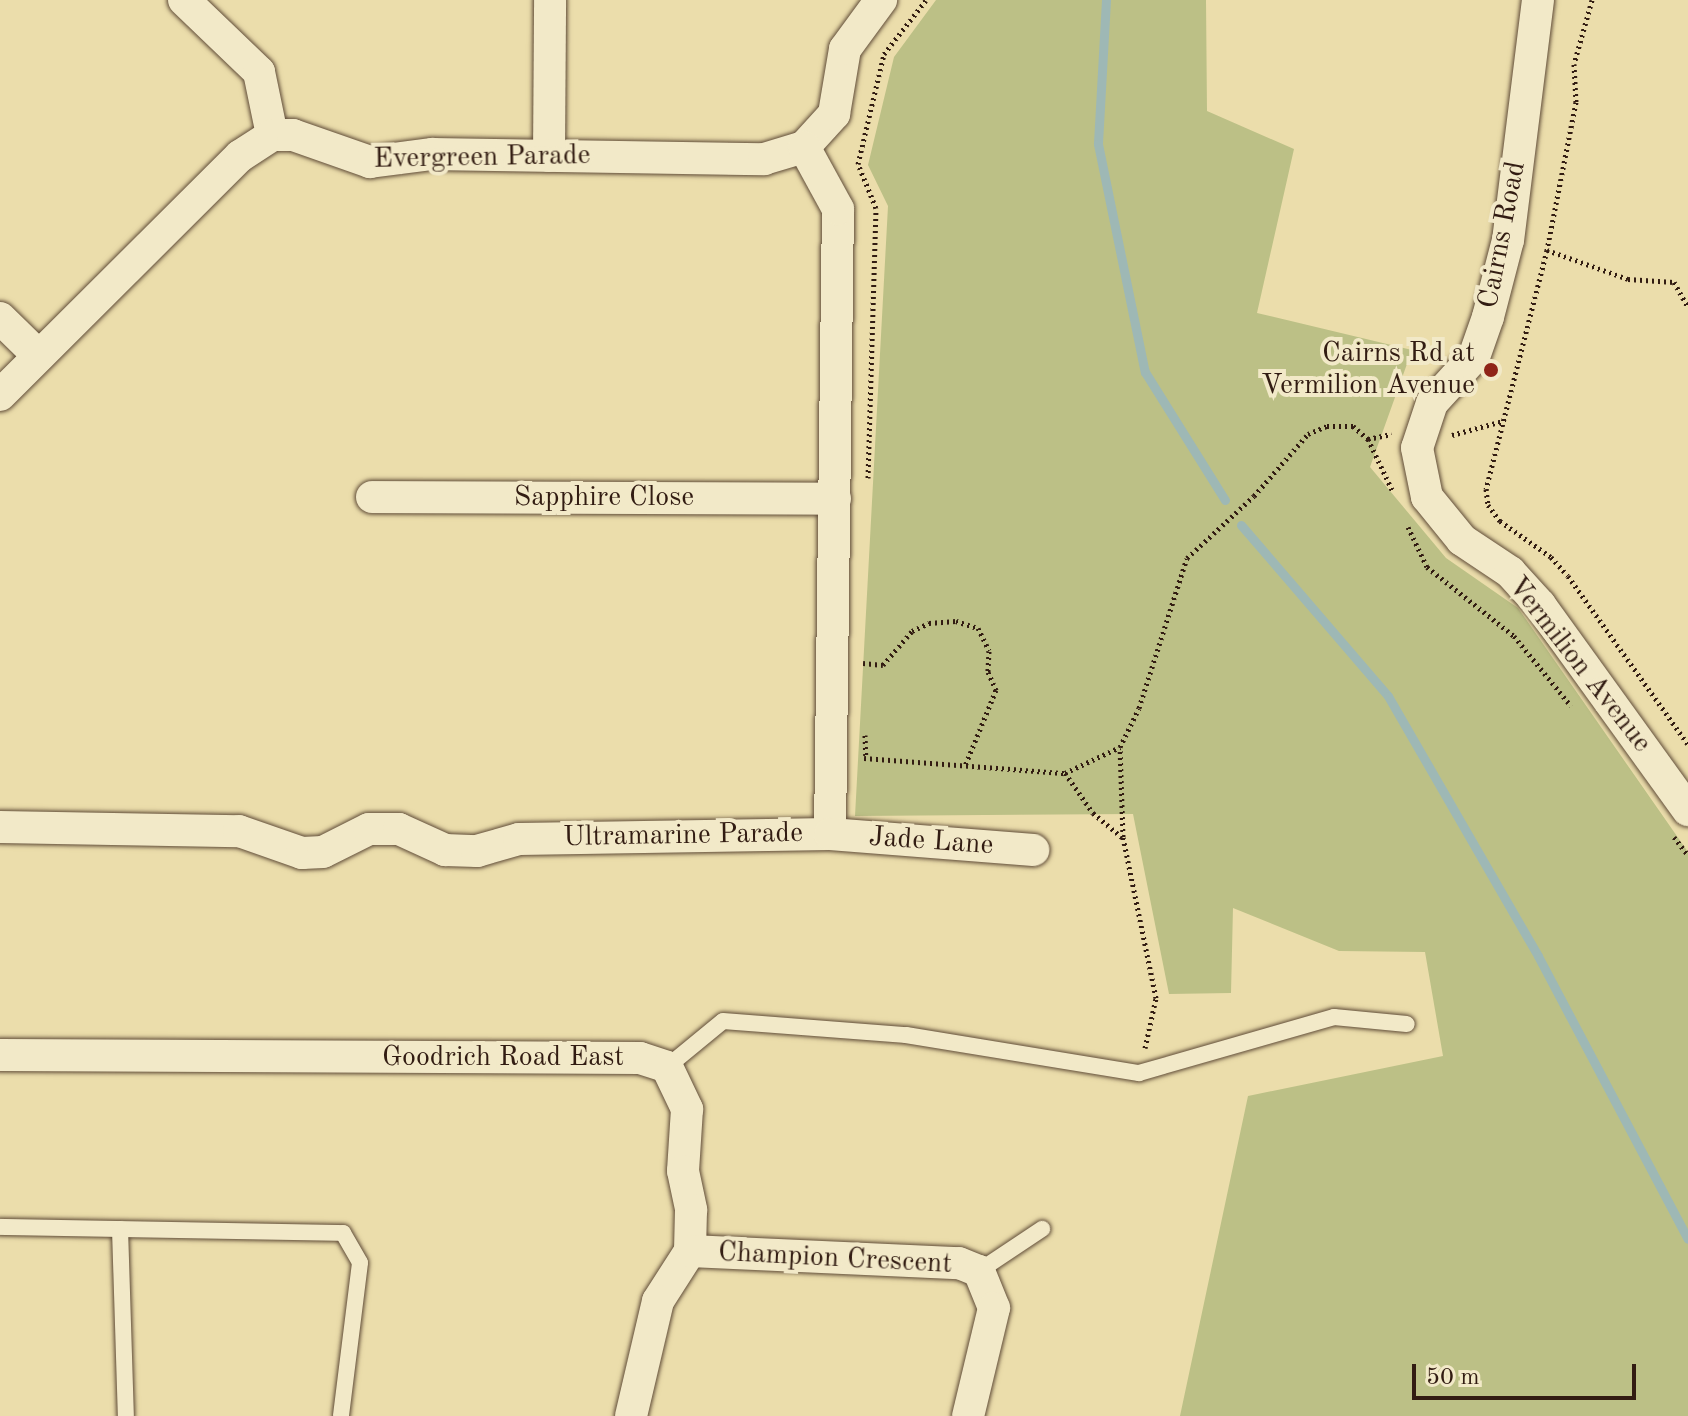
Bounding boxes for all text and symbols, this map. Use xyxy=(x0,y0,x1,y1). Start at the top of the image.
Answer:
street label: Evergreen Parade xyxy=(373,139,591,177)
street label: Cairns Road xyxy=(1472,159,1534,311)
place label: Cairns Rd at Vermilion Avenue xyxy=(1261,337,1475,403)
marker: Cairns Rd at Vermilion Avenue xyxy=(1482,361,1500,379)
street label: Sapphire Close xyxy=(514,481,694,515)
street label: Vermilion Avenue xyxy=(1500,570,1658,760)
street label: Ultramarine Parade xyxy=(563,817,803,855)
street label: Jade Lane xyxy=(868,821,994,863)
street label: Goodrich Road East xyxy=(382,1041,624,1075)
street label: Champion Crescent xyxy=(717,1236,953,1282)
scale bar xyxy=(1416,1348,1640,1398)
text: 50 m xyxy=(1426,1366,1480,1390)

